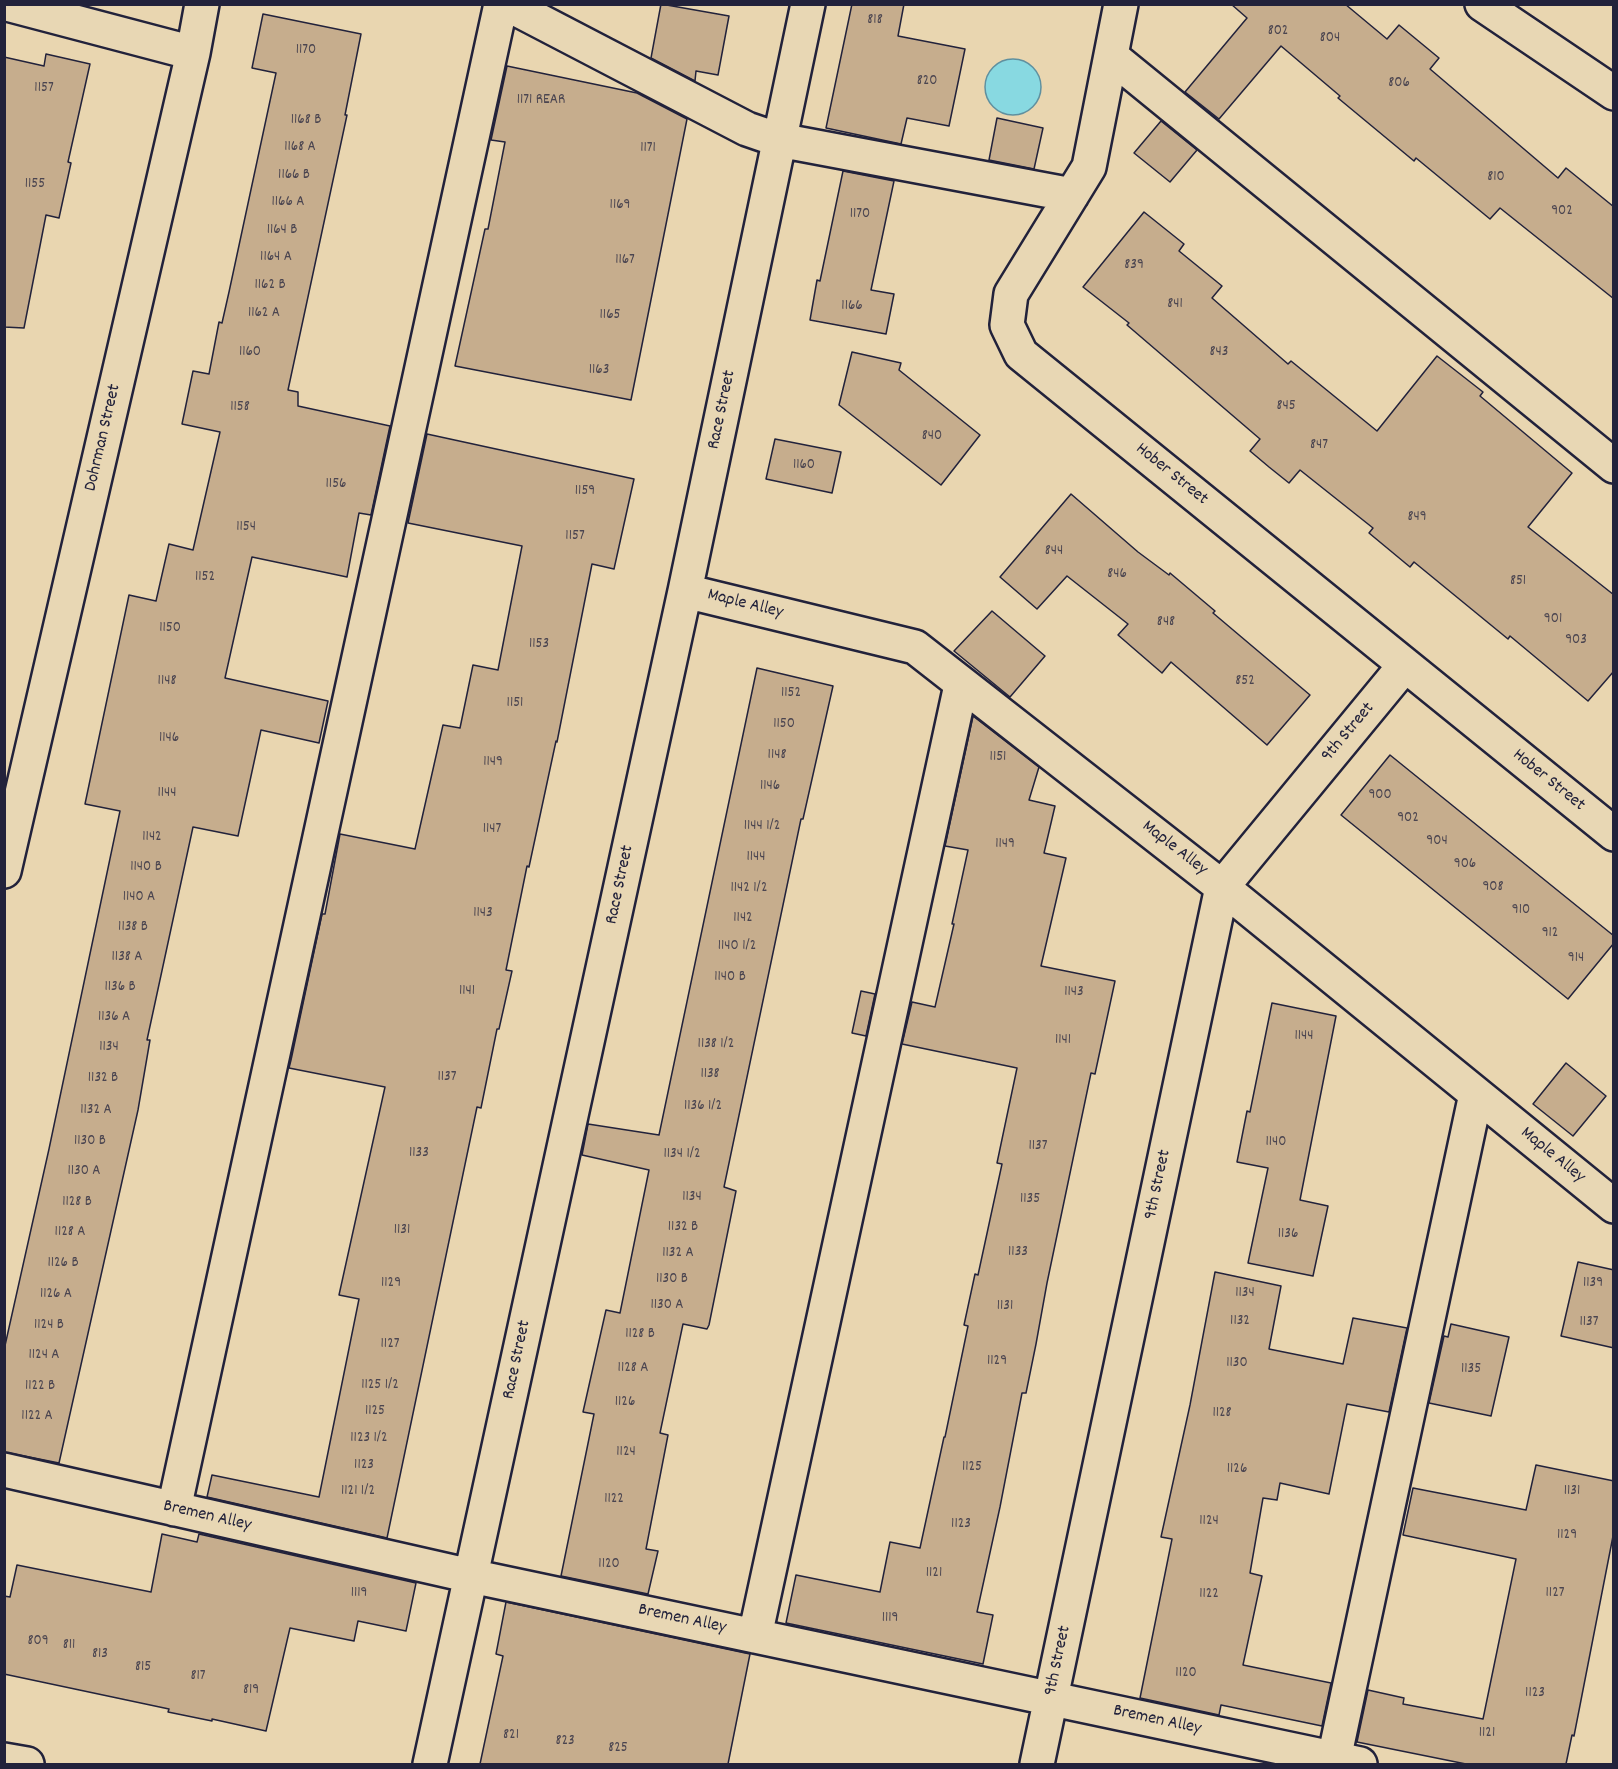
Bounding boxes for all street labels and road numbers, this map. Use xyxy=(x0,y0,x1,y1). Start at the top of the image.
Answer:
street label: Race Street xyxy=(704,369,742,451)
street label: Dohrman Street xyxy=(81,382,127,494)
street label: Hober Street xyxy=(1130,439,1212,511)
street label: Maple Alley xyxy=(705,585,785,625)
street label: 9th Street xyxy=(1318,699,1380,767)
street label: Hober Street xyxy=(1507,745,1589,817)
street label: Maple Alley xyxy=(1137,817,1211,881)
street label: Race Street xyxy=(602,844,640,926)
street label: Maple Alley xyxy=(1515,1123,1589,1189)
street label: 9th Street xyxy=(1141,1148,1177,1222)
street label: Race Street xyxy=(499,1319,537,1401)
street label: Bremen Alley xyxy=(161,1496,253,1538)
street label: Bremen Alley xyxy=(636,1600,728,1640)
street label: 9th Street xyxy=(1041,1624,1077,1698)
street label: Bremen Alley xyxy=(1111,1701,1203,1741)

